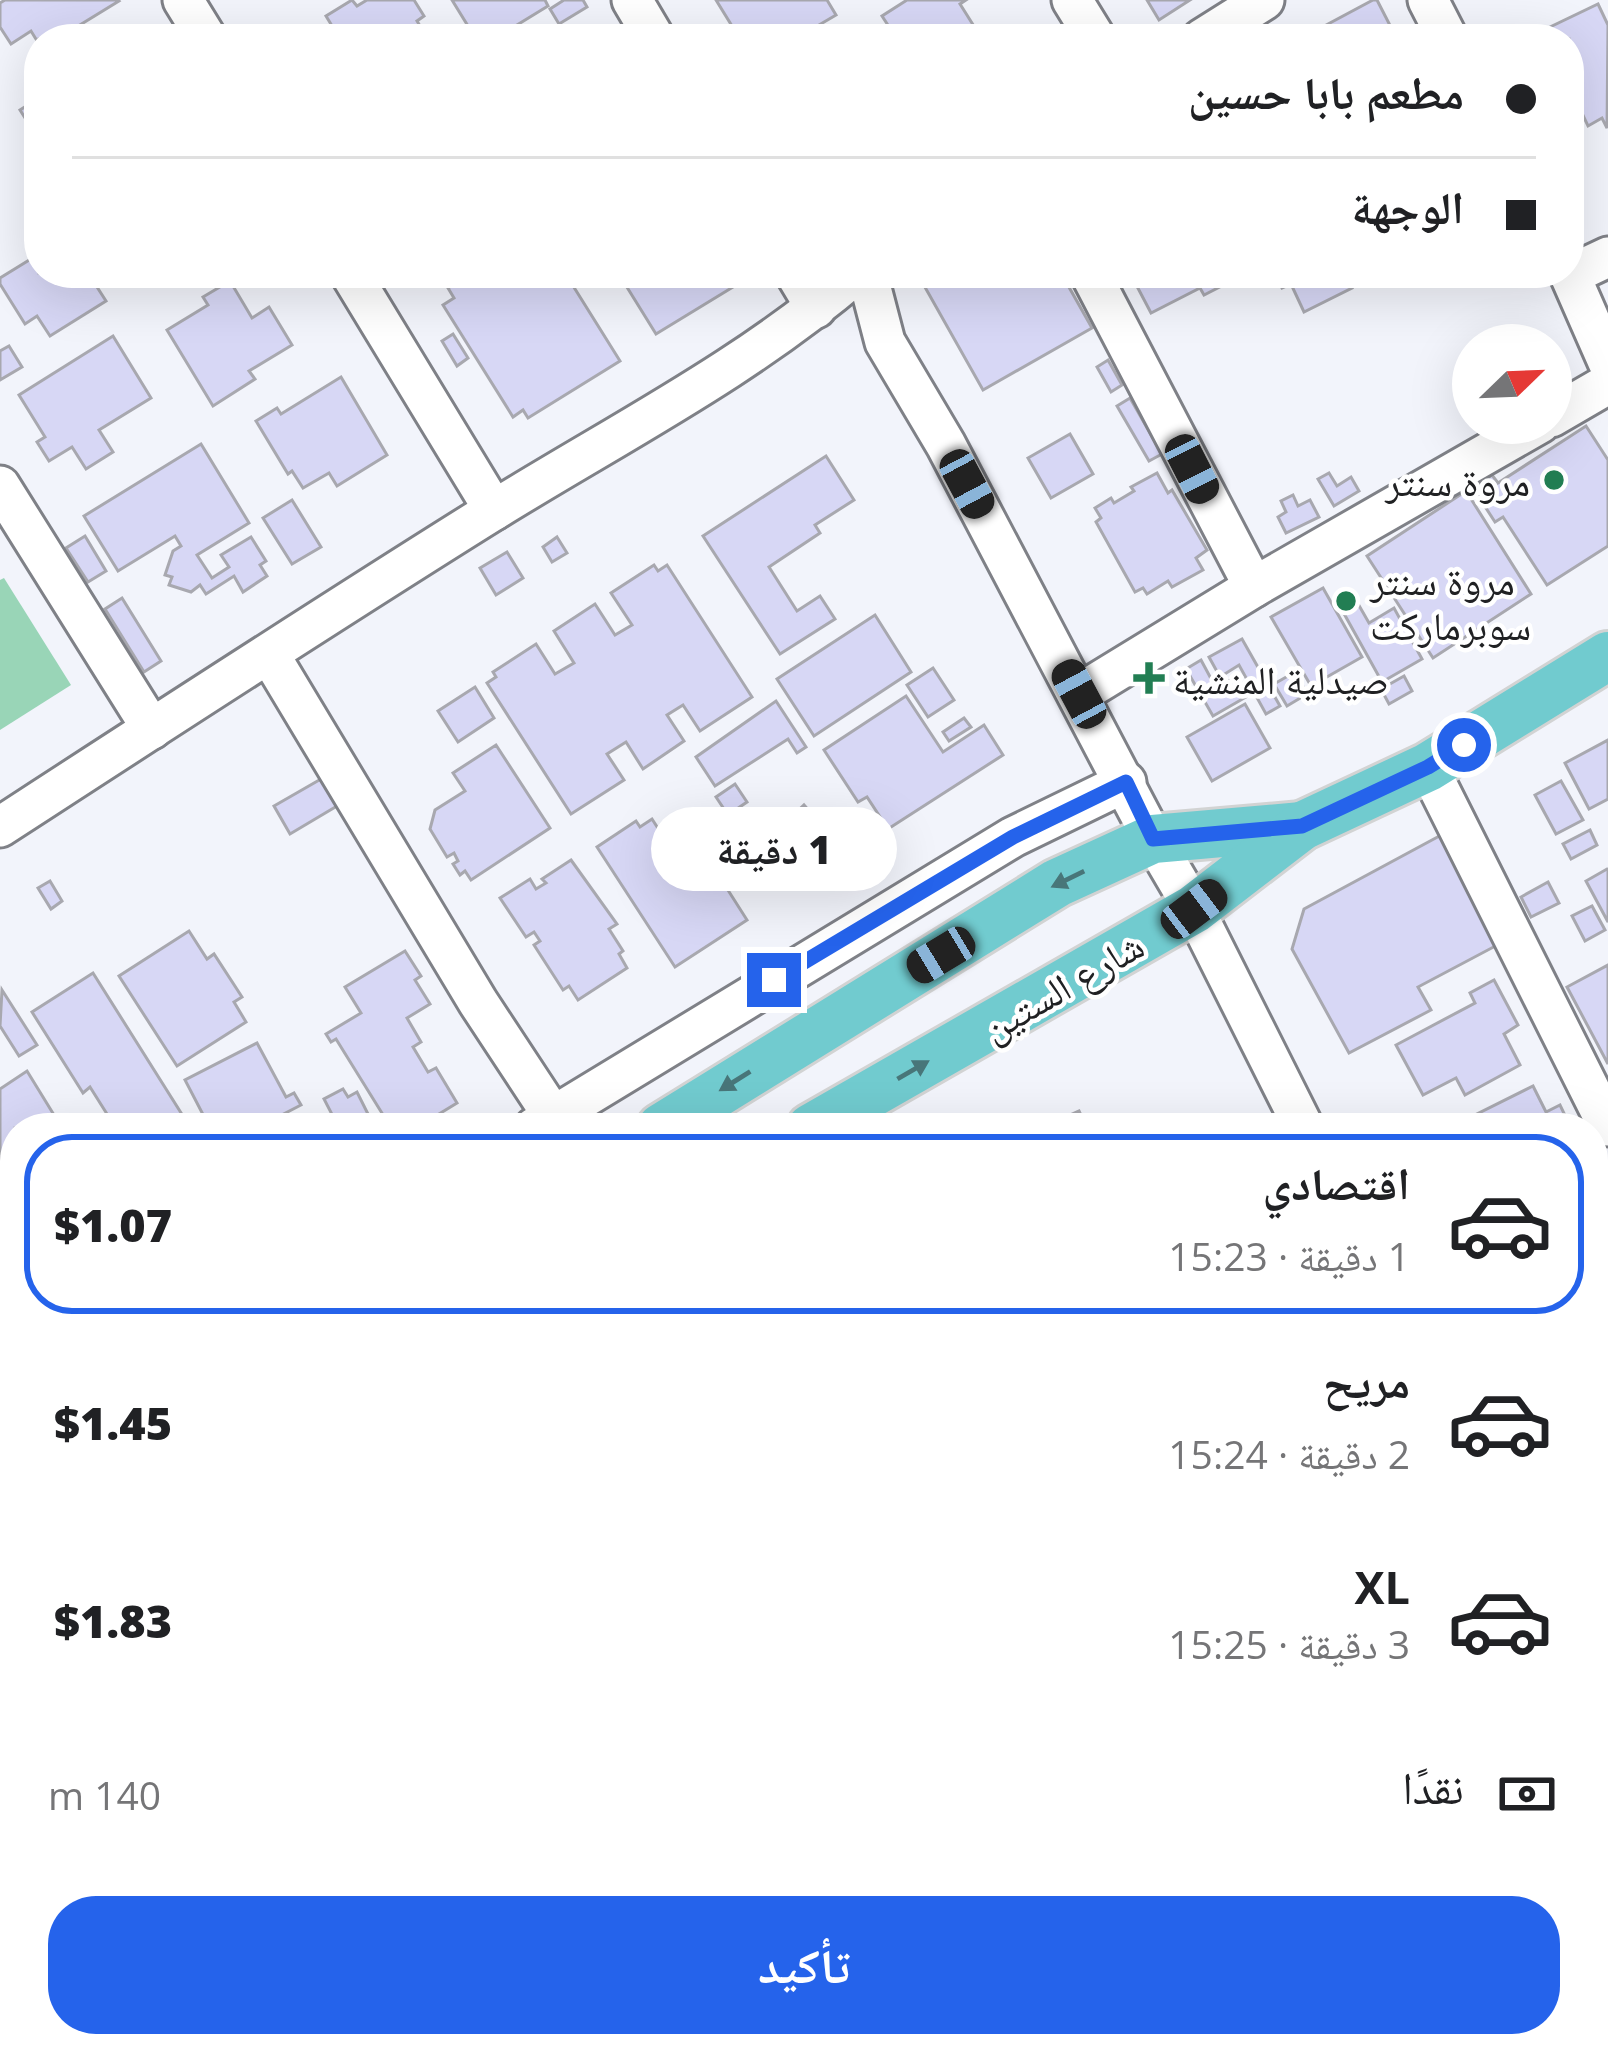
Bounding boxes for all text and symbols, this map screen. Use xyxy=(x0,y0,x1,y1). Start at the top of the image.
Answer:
text: مطعم بابا حسين xyxy=(1188,61,1464,122)
text: الوجهة xyxy=(1351,176,1464,237)
north arrow xyxy=(1452,324,1572,444)
map controls xyxy=(1452,324,1572,444)
car xyxy=(1160,429,1224,509)
car xyxy=(934,444,1000,524)
place label: مروة سنتر xyxy=(1384,454,1530,507)
marker: مروة سنتر xyxy=(1541,467,1567,493)
place label: مروة سنتر سوبرماركت xyxy=(1369,553,1531,651)
marker: مروة سنتر سوبرماركت xyxy=(1333,588,1359,614)
place label: صيدلية المنشية xyxy=(1173,652,1389,705)
car xyxy=(1046,654,1112,734)
marker: صيدلية المنشية xyxy=(1136,665,1162,691)
route start xyxy=(1437,718,1491,772)
callout: 1 دقيقة xyxy=(651,806,897,890)
text: 1 دقيقة xyxy=(717,822,831,875)
one-way arrow xyxy=(1051,869,1086,889)
car xyxy=(1154,873,1234,945)
street label: شارع الستين xyxy=(971,917,1153,1053)
car xyxy=(901,921,981,989)
route end xyxy=(747,953,801,1007)
one-way arrow xyxy=(896,1060,930,1081)
one-way arrow xyxy=(718,1070,752,1091)
text: اقتصادي xyxy=(1263,1152,1410,1213)
icon: car xyxy=(1446,1170,1554,1278)
text: $1.07 xyxy=(54,1194,172,1255)
text: 1 دقيقة · 15:23 xyxy=(1168,1229,1410,1282)
text: مريح xyxy=(1323,1350,1410,1411)
icon: car xyxy=(1446,1368,1554,1476)
text: $1.45 xyxy=(54,1392,172,1453)
text: 2 دقيقة · 15:24 xyxy=(1168,1427,1410,1480)
text: XL xyxy=(1355,1556,1410,1617)
icon: car xyxy=(1446,1566,1554,1674)
text: $1.83 xyxy=(54,1590,172,1651)
text: 3 دقيقة · 15:25 xyxy=(1168,1617,1410,1670)
text: نقدًا xyxy=(1402,1756,1464,1817)
icon: cash xyxy=(1494,1761,1560,1827)
text: 140 m xyxy=(48,1768,161,1821)
button: تأكيد xyxy=(48,1896,1560,2034)

